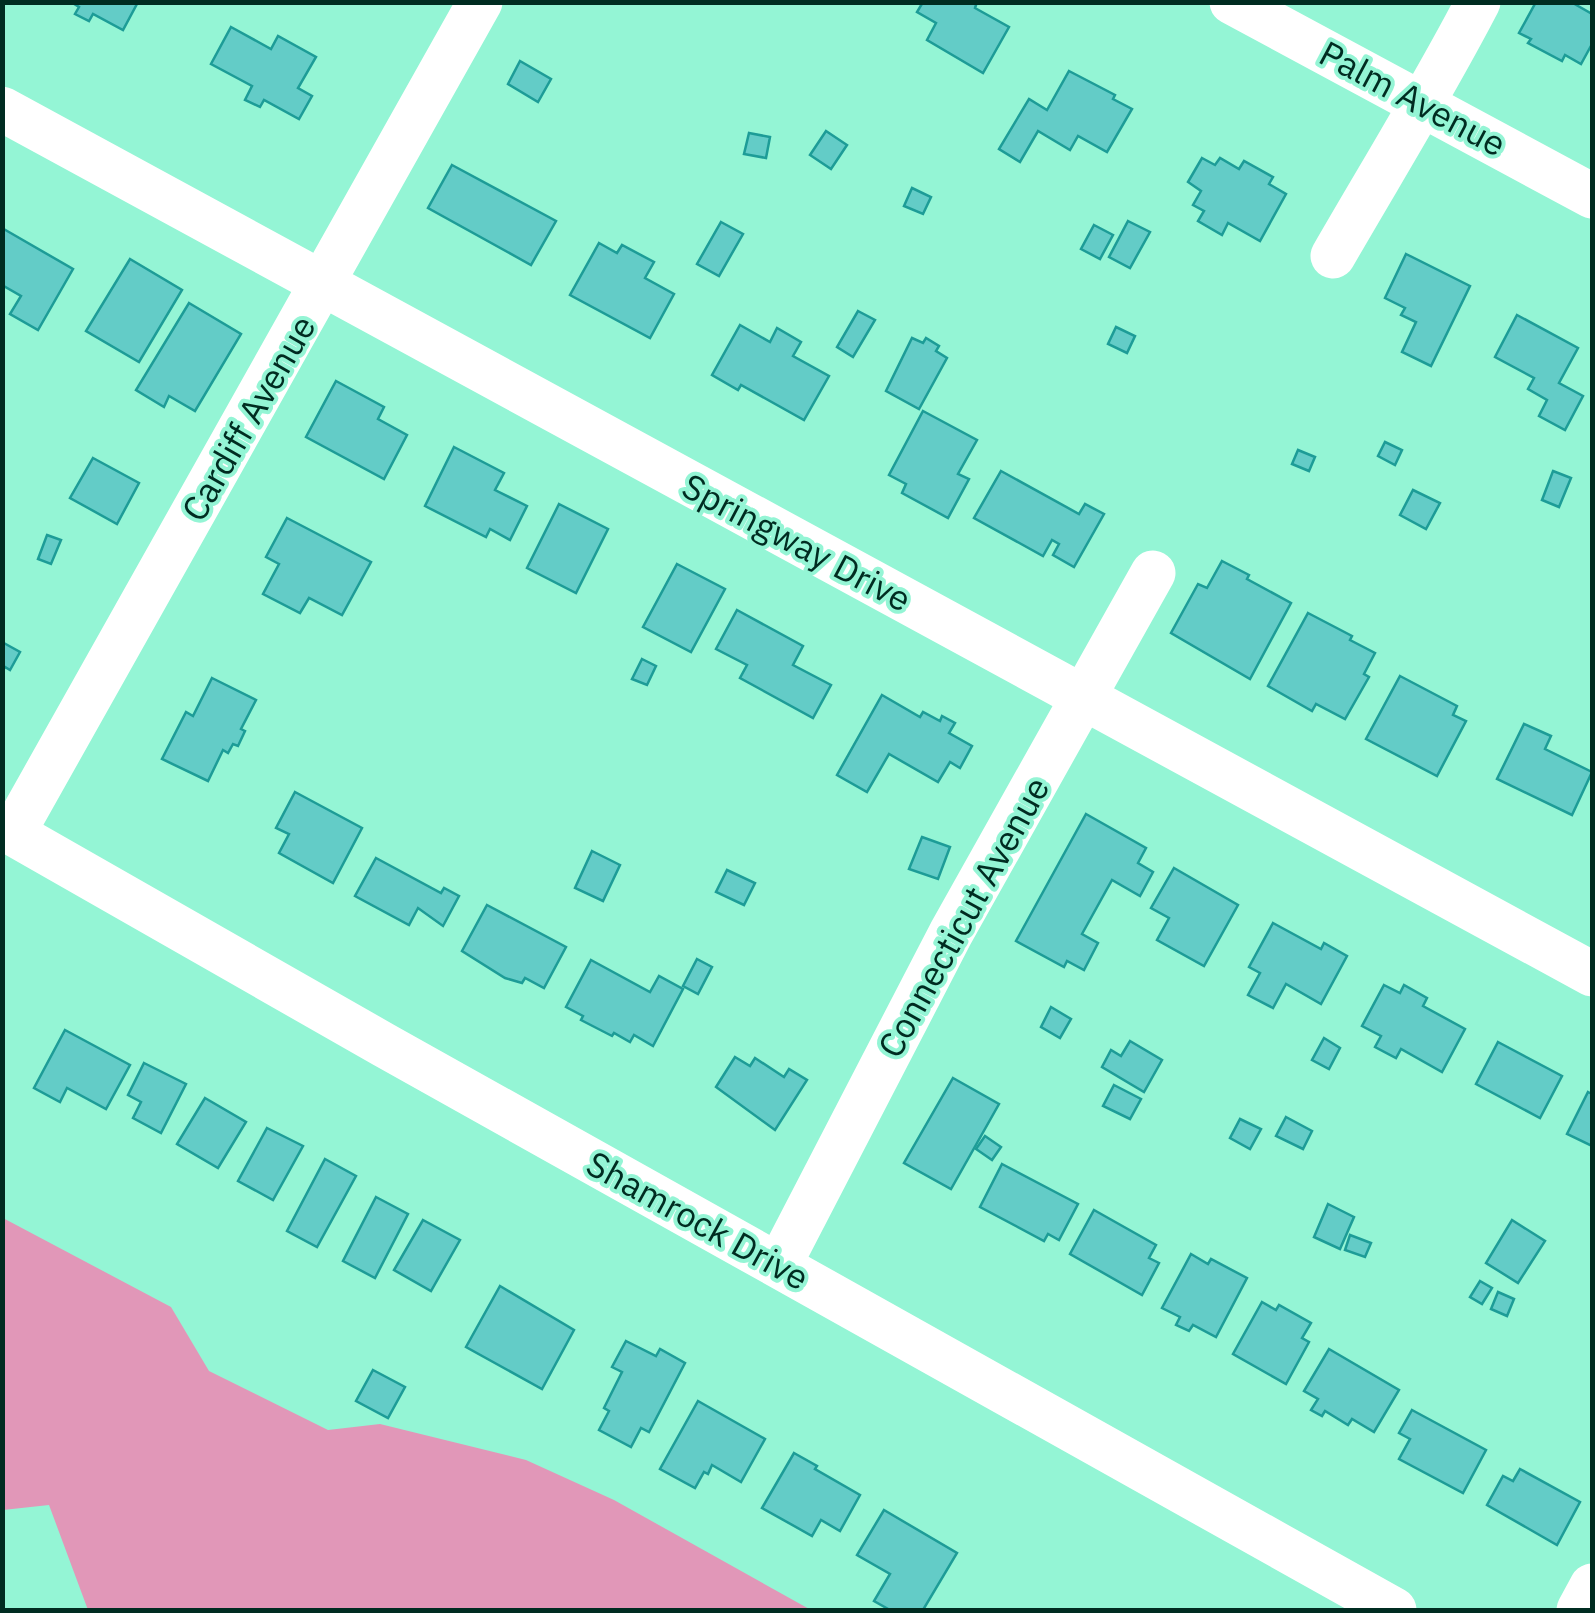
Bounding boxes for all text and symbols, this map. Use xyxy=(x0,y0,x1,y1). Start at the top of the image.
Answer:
street label: Palm Avenue xyxy=(1312,30,1514,166)
street label: Cardiff Avenue xyxy=(171,307,325,529)
street label: Springway Drive xyxy=(675,462,919,622)
street label: Connecticut Avenue xyxy=(867,769,1059,1065)
street label: Shamrock Drive xyxy=(579,1140,817,1300)

